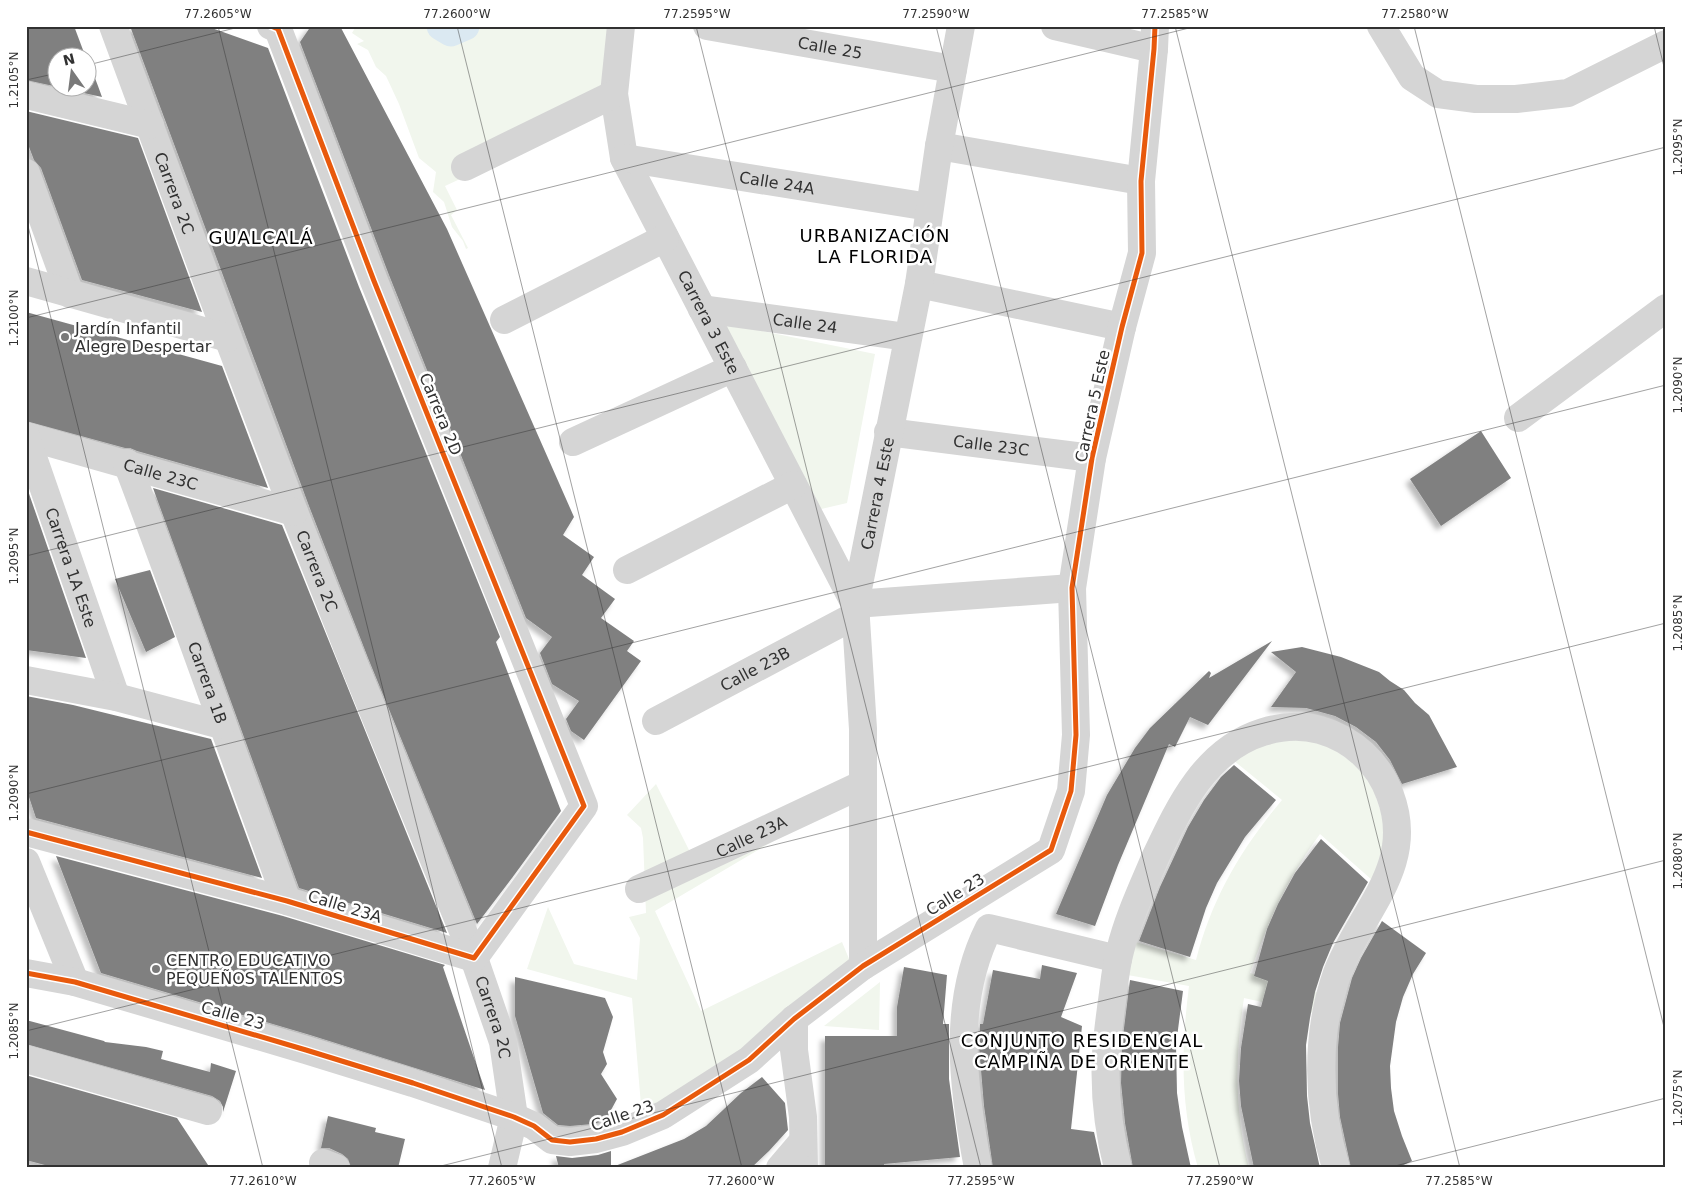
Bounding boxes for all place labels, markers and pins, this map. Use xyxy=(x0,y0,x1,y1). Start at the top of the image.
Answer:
place label: Jardín Infantil Alegre Despertar xyxy=(74,319,212,356)
marker: Jardín Infantil Alegre Despertar xyxy=(59,331,71,343)
place label: CENTRO EDUCATIVO PEQUEÑOS TALENTOS xyxy=(166,951,343,988)
marker: CENTRO EDUCATIVO PEQUEÑOS TALENTOS xyxy=(150,963,162,975)

